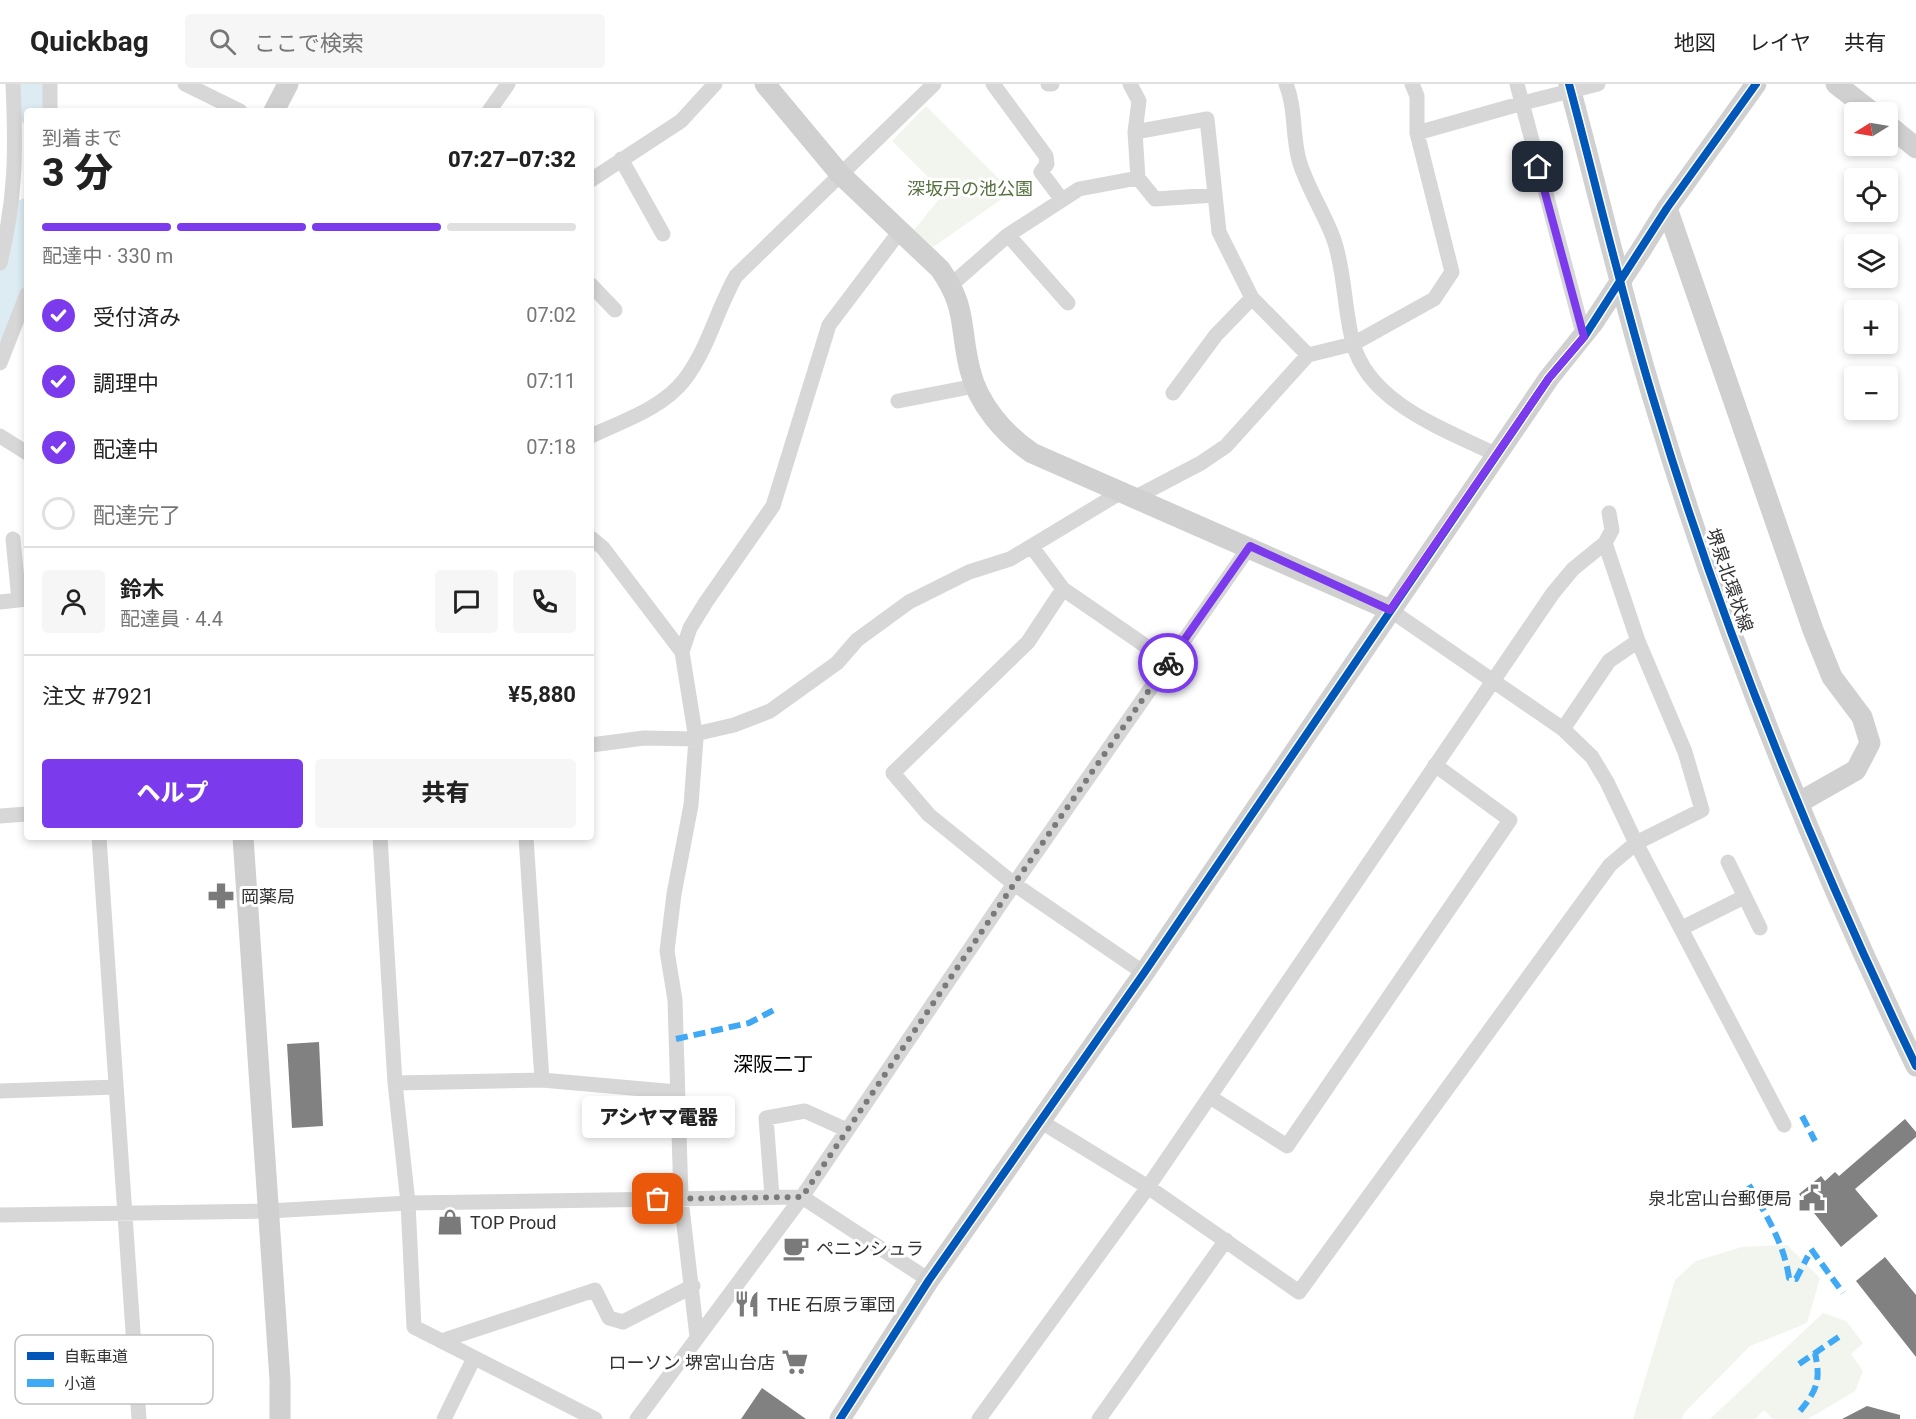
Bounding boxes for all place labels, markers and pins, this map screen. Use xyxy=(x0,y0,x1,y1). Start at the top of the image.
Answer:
pin xyxy=(1512,141,1563,192)
pharmacy icon: 岡薬局 xyxy=(206,881,236,911)
place label: 岡薬局 xyxy=(241,886,295,907)
callout: アシヤマ電器 xyxy=(582,1097,734,1139)
pin xyxy=(632,1173,683,1224)
public building icon: 泉北宮山台郵便局 xyxy=(1797,1183,1827,1213)
place label: 泉北宮山台郵便局 xyxy=(1648,1188,1792,1209)
shop icon: TOP Proud xyxy=(435,1207,465,1237)
place label: TOP Proud xyxy=(470,1212,556,1233)
cafe icon: ペニンシュラ xyxy=(781,1233,811,1263)
place label: ペニンシュラ xyxy=(816,1238,924,1259)
restaurant icon: THE 石原ラ軍団 xyxy=(732,1289,762,1319)
place label: THE 石原ラ軍団 xyxy=(767,1294,895,1315)
supermarket icon: ローソン 堺宮山台店 xyxy=(780,1347,810,1377)
place label: ローソン 堺宮山台店 xyxy=(609,1352,775,1373)

